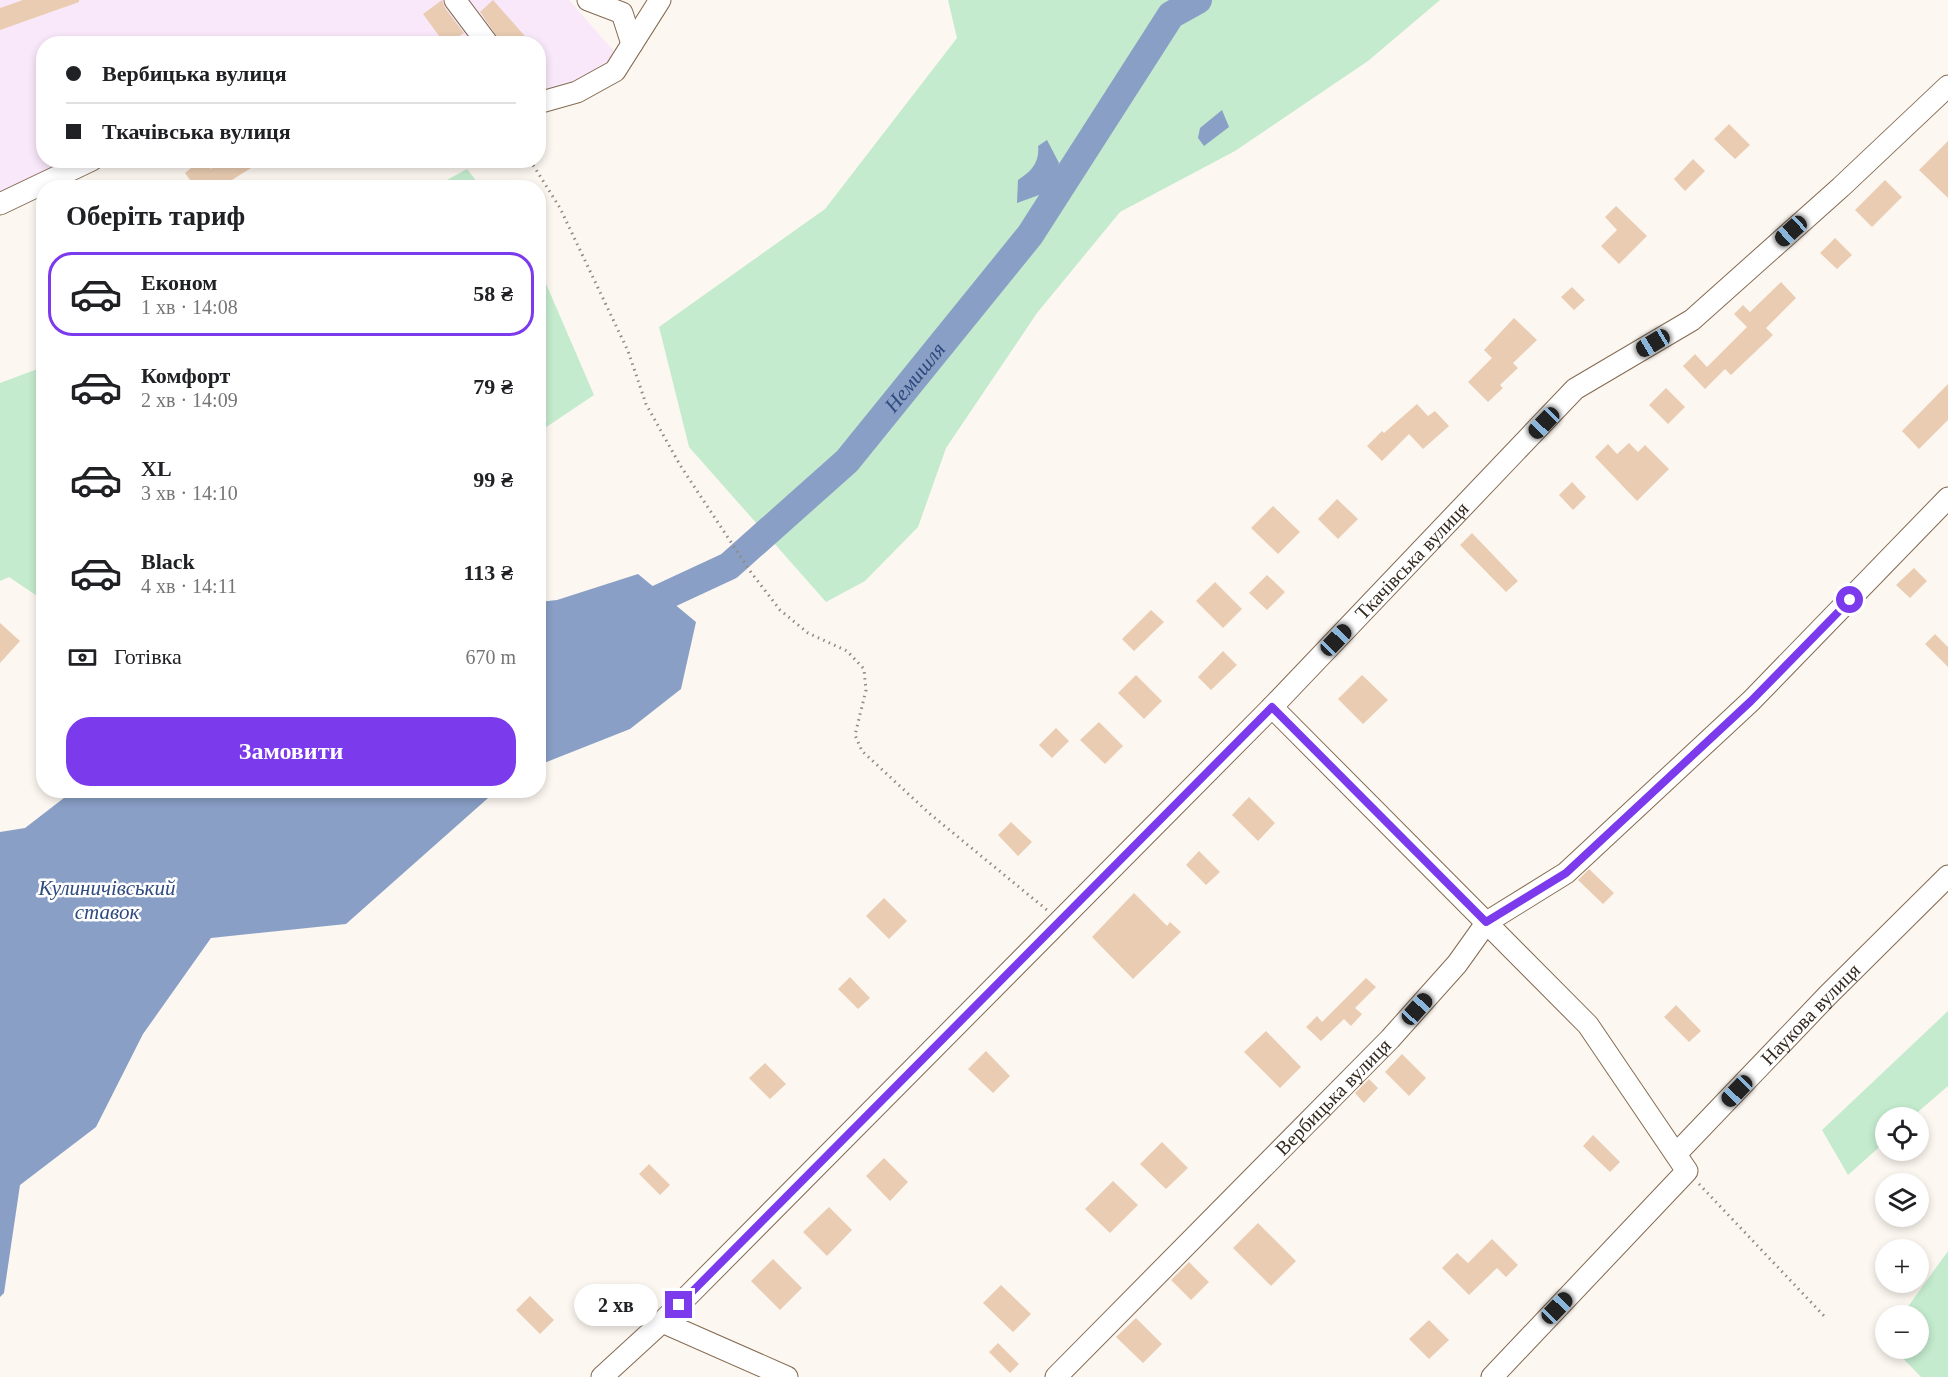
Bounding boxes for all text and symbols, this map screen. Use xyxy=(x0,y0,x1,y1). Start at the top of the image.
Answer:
text: Вербицька вулиця xyxy=(102,61,287,86)
text: Ткачівська вулиця xyxy=(102,119,291,144)
text: Оберіть тариф xyxy=(66,201,245,231)
car xyxy=(1772,212,1810,250)
icon: car xyxy=(69,267,123,321)
text: Економ xyxy=(141,270,217,295)
text: 58 ₴ xyxy=(473,281,513,306)
text: 1 хв · 14:08 xyxy=(141,296,238,318)
car xyxy=(1633,326,1673,360)
water label: Немишля xyxy=(879,337,950,418)
icon: car xyxy=(69,360,123,414)
text: Комфорт xyxy=(141,363,230,388)
text: 79 ₴ xyxy=(473,374,513,399)
text: 2 хв · 14:09 xyxy=(141,389,238,411)
car xyxy=(1525,404,1563,442)
icon: car xyxy=(69,453,123,507)
text: XL xyxy=(141,456,172,481)
text: 99 ₴ xyxy=(473,467,513,492)
text: 3 хв · 14:10 xyxy=(141,482,238,504)
street label: Ткачівська вулиця xyxy=(1351,497,1473,624)
icon: car xyxy=(69,546,123,600)
text: Black xyxy=(141,549,195,574)
text: 113 ₴ xyxy=(463,560,513,585)
text: 4 хв · 14:11 xyxy=(141,575,237,597)
route start xyxy=(1836,586,1863,613)
car xyxy=(1317,621,1355,659)
icon: cash xyxy=(66,641,99,674)
text: Готівка xyxy=(114,644,182,669)
text: 670 m xyxy=(465,646,516,668)
button: Замовити xyxy=(66,717,516,786)
water label: Кулиничівський ставок xyxy=(38,876,176,924)
street label: Наукова вулиця xyxy=(1756,959,1864,1069)
car xyxy=(1398,990,1436,1028)
street label: Вербицька вулиця xyxy=(1271,1034,1395,1160)
car xyxy=(1718,1072,1756,1110)
map controls xyxy=(1875,1107,1929,1359)
button: locate xyxy=(1875,1107,1929,1161)
button: layers xyxy=(1875,1173,1929,1227)
button: + xyxy=(1875,1239,1929,1293)
callout: 2 хв xyxy=(574,1284,658,1326)
car xyxy=(1538,1289,1576,1327)
route end xyxy=(665,1291,692,1318)
text: 2 хв xyxy=(598,1294,634,1316)
button: − xyxy=(1875,1305,1929,1359)

